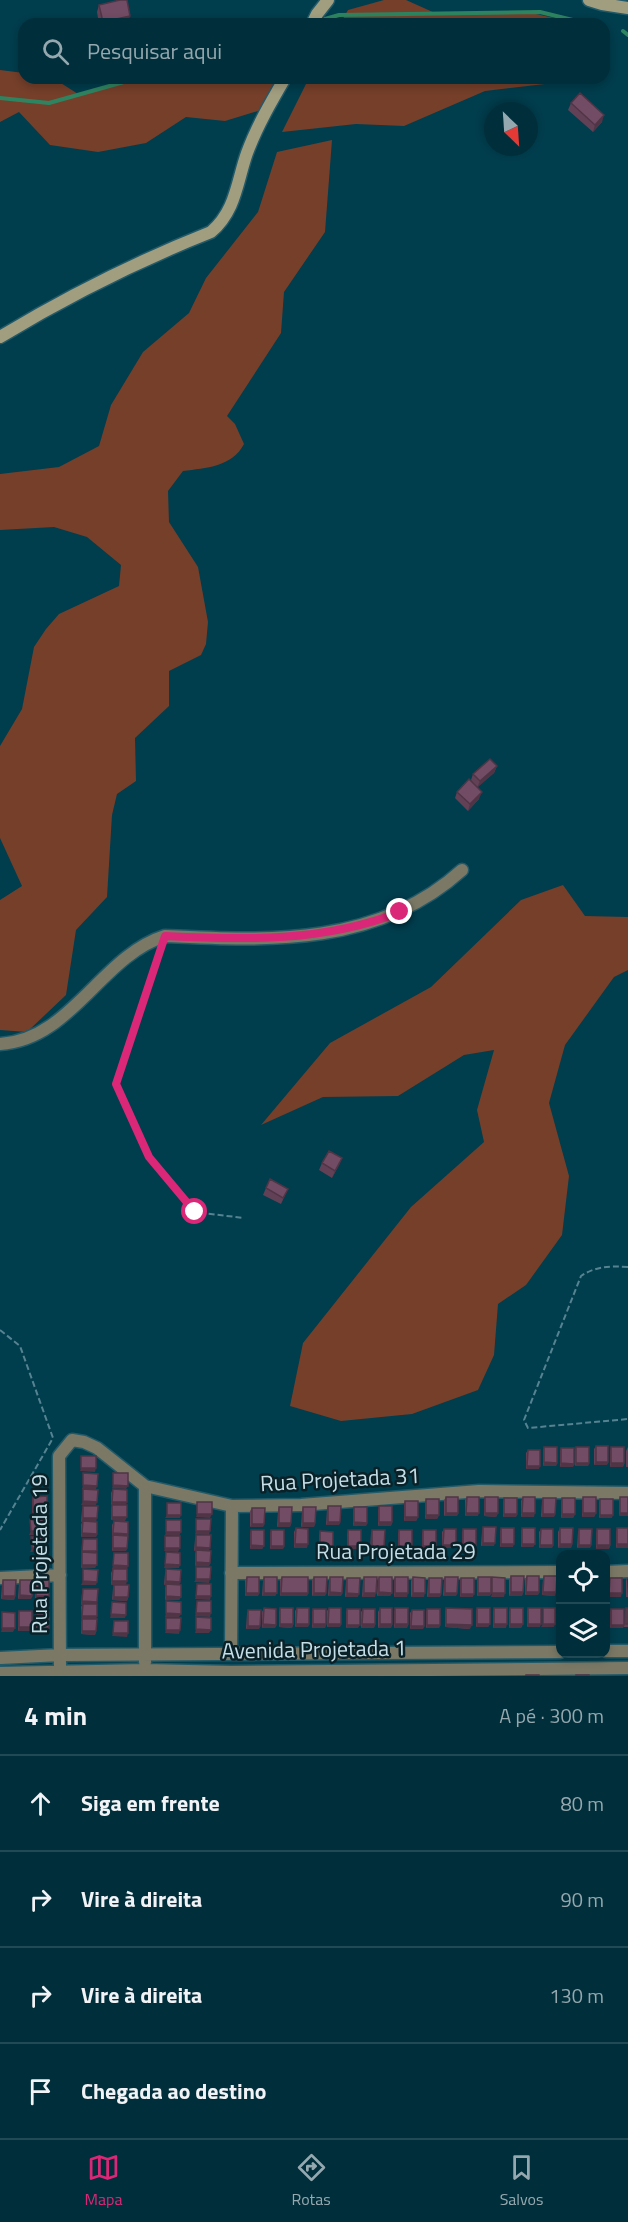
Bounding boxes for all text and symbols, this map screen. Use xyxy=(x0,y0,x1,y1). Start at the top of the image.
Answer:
search box xyxy=(18,18,610,84)
text: Pesquisar aqui xyxy=(87,34,222,68)
icon: search xyxy=(39,35,72,68)
north arrow xyxy=(484,102,538,156)
route end xyxy=(386,898,412,924)
route start xyxy=(181,1198,207,1224)
street label: Rua Projetada 31 xyxy=(259,1458,421,1500)
street label: Rua Projetada 19 xyxy=(22,1474,56,1634)
street label: Rua Projetada 29 xyxy=(316,1534,476,1568)
map controls xyxy=(556,1550,610,1658)
button: locate xyxy=(556,1550,610,1604)
button: layers xyxy=(556,1604,610,1658)
street label: Avenida Projetada 1 xyxy=(221,1630,407,1668)
text: 4 min xyxy=(24,1696,87,1735)
text: A pé · 300 m xyxy=(499,1700,604,1731)
text: Siga em frente xyxy=(81,1786,220,1820)
icon: ahead xyxy=(24,1787,57,1820)
text: 80 m xyxy=(560,1788,604,1819)
text: Vire à direita xyxy=(81,1882,202,1916)
icon: right xyxy=(24,1883,57,1916)
text: 90 m xyxy=(560,1884,604,1915)
text: Vire à direita xyxy=(81,1978,202,2012)
icon: right xyxy=(24,1979,57,2012)
text: 130 m xyxy=(549,1980,604,2011)
text: Chegada ao destino xyxy=(81,2074,267,2108)
icon: arrive xyxy=(24,2075,57,2108)
tab: Mapa xyxy=(85,2151,122,2211)
tab: Rotas xyxy=(291,2151,331,2211)
tab: Salvos xyxy=(500,2151,543,2211)

